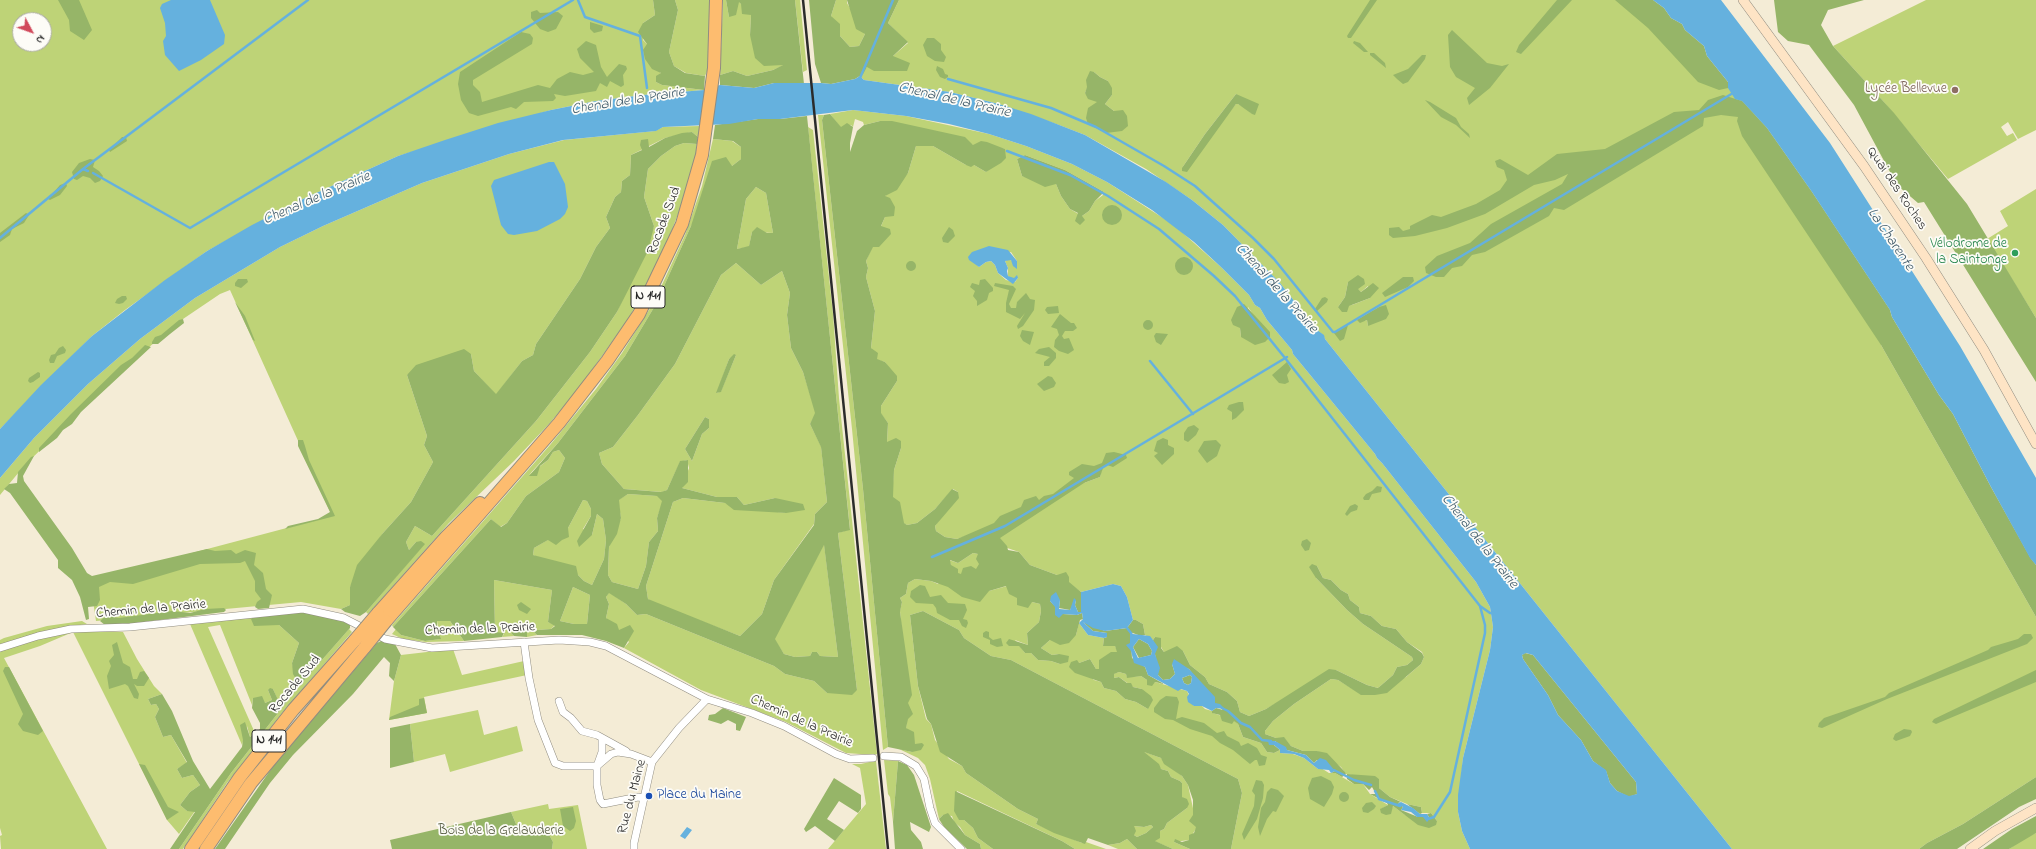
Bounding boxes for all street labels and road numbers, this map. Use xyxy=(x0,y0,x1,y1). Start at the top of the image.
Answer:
street label: Quai des Roches xyxy=(1862,144,1930,234)
street label: Rocade Sud xyxy=(644,185,686,257)
road number: N 141 xyxy=(631,286,665,308)
street label: Chemin de la Prairie xyxy=(95,597,207,623)
street label: Chemin de la Prairie xyxy=(425,620,535,640)
street label: Rocade Sud xyxy=(267,652,325,718)
street label: Chemin de la Prairie xyxy=(747,692,855,752)
road number: N 141 xyxy=(252,730,286,752)
street label: Rue du Maine xyxy=(615,758,651,836)

